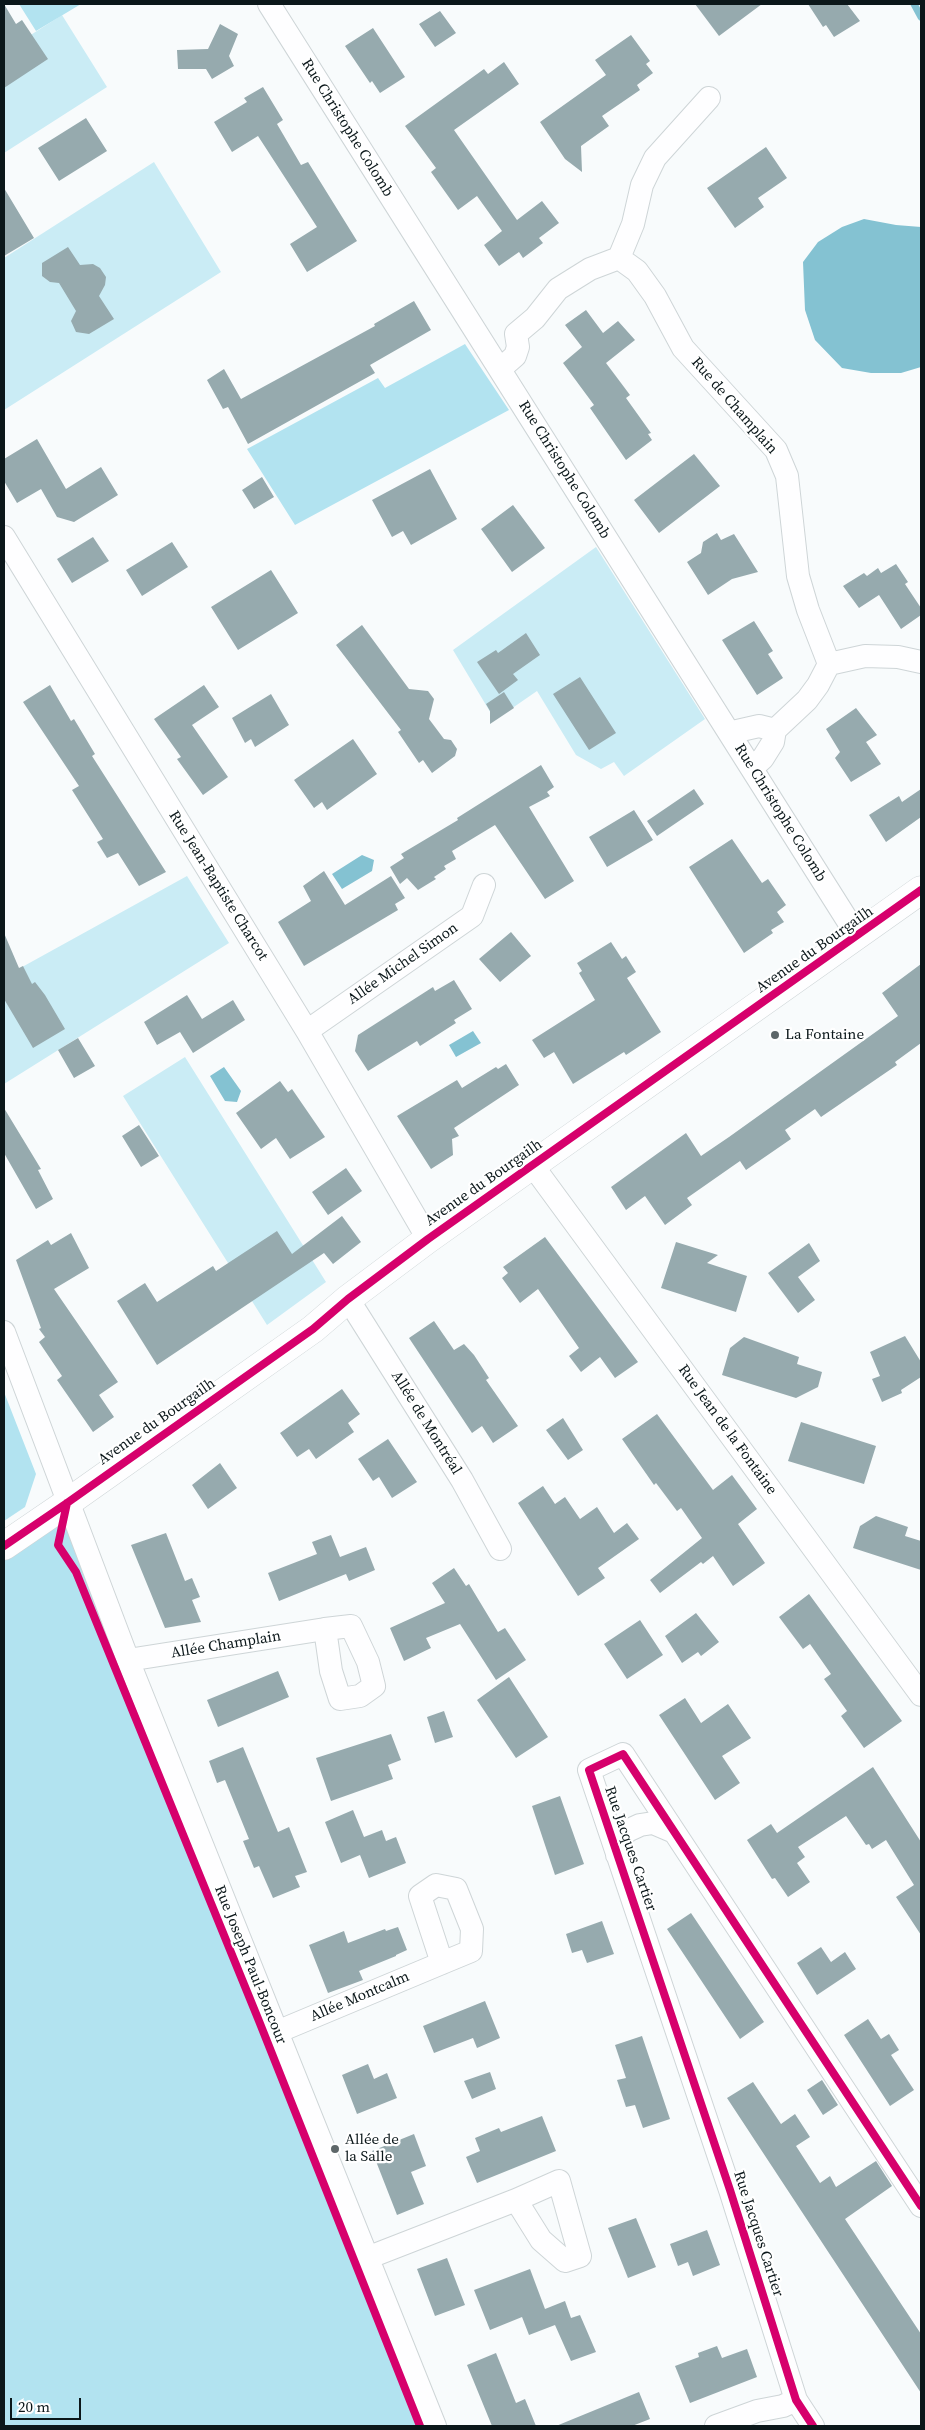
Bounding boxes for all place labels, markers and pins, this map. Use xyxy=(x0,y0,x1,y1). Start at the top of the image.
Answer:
place label: La Fontaine xyxy=(785,1026,864,1044)
marker: La Fontaine xyxy=(769,1029,781,1041)
place label: Allée de la Salle xyxy=(345,2131,399,2166)
marker: Allée de la Salle xyxy=(329,2143,341,2155)

